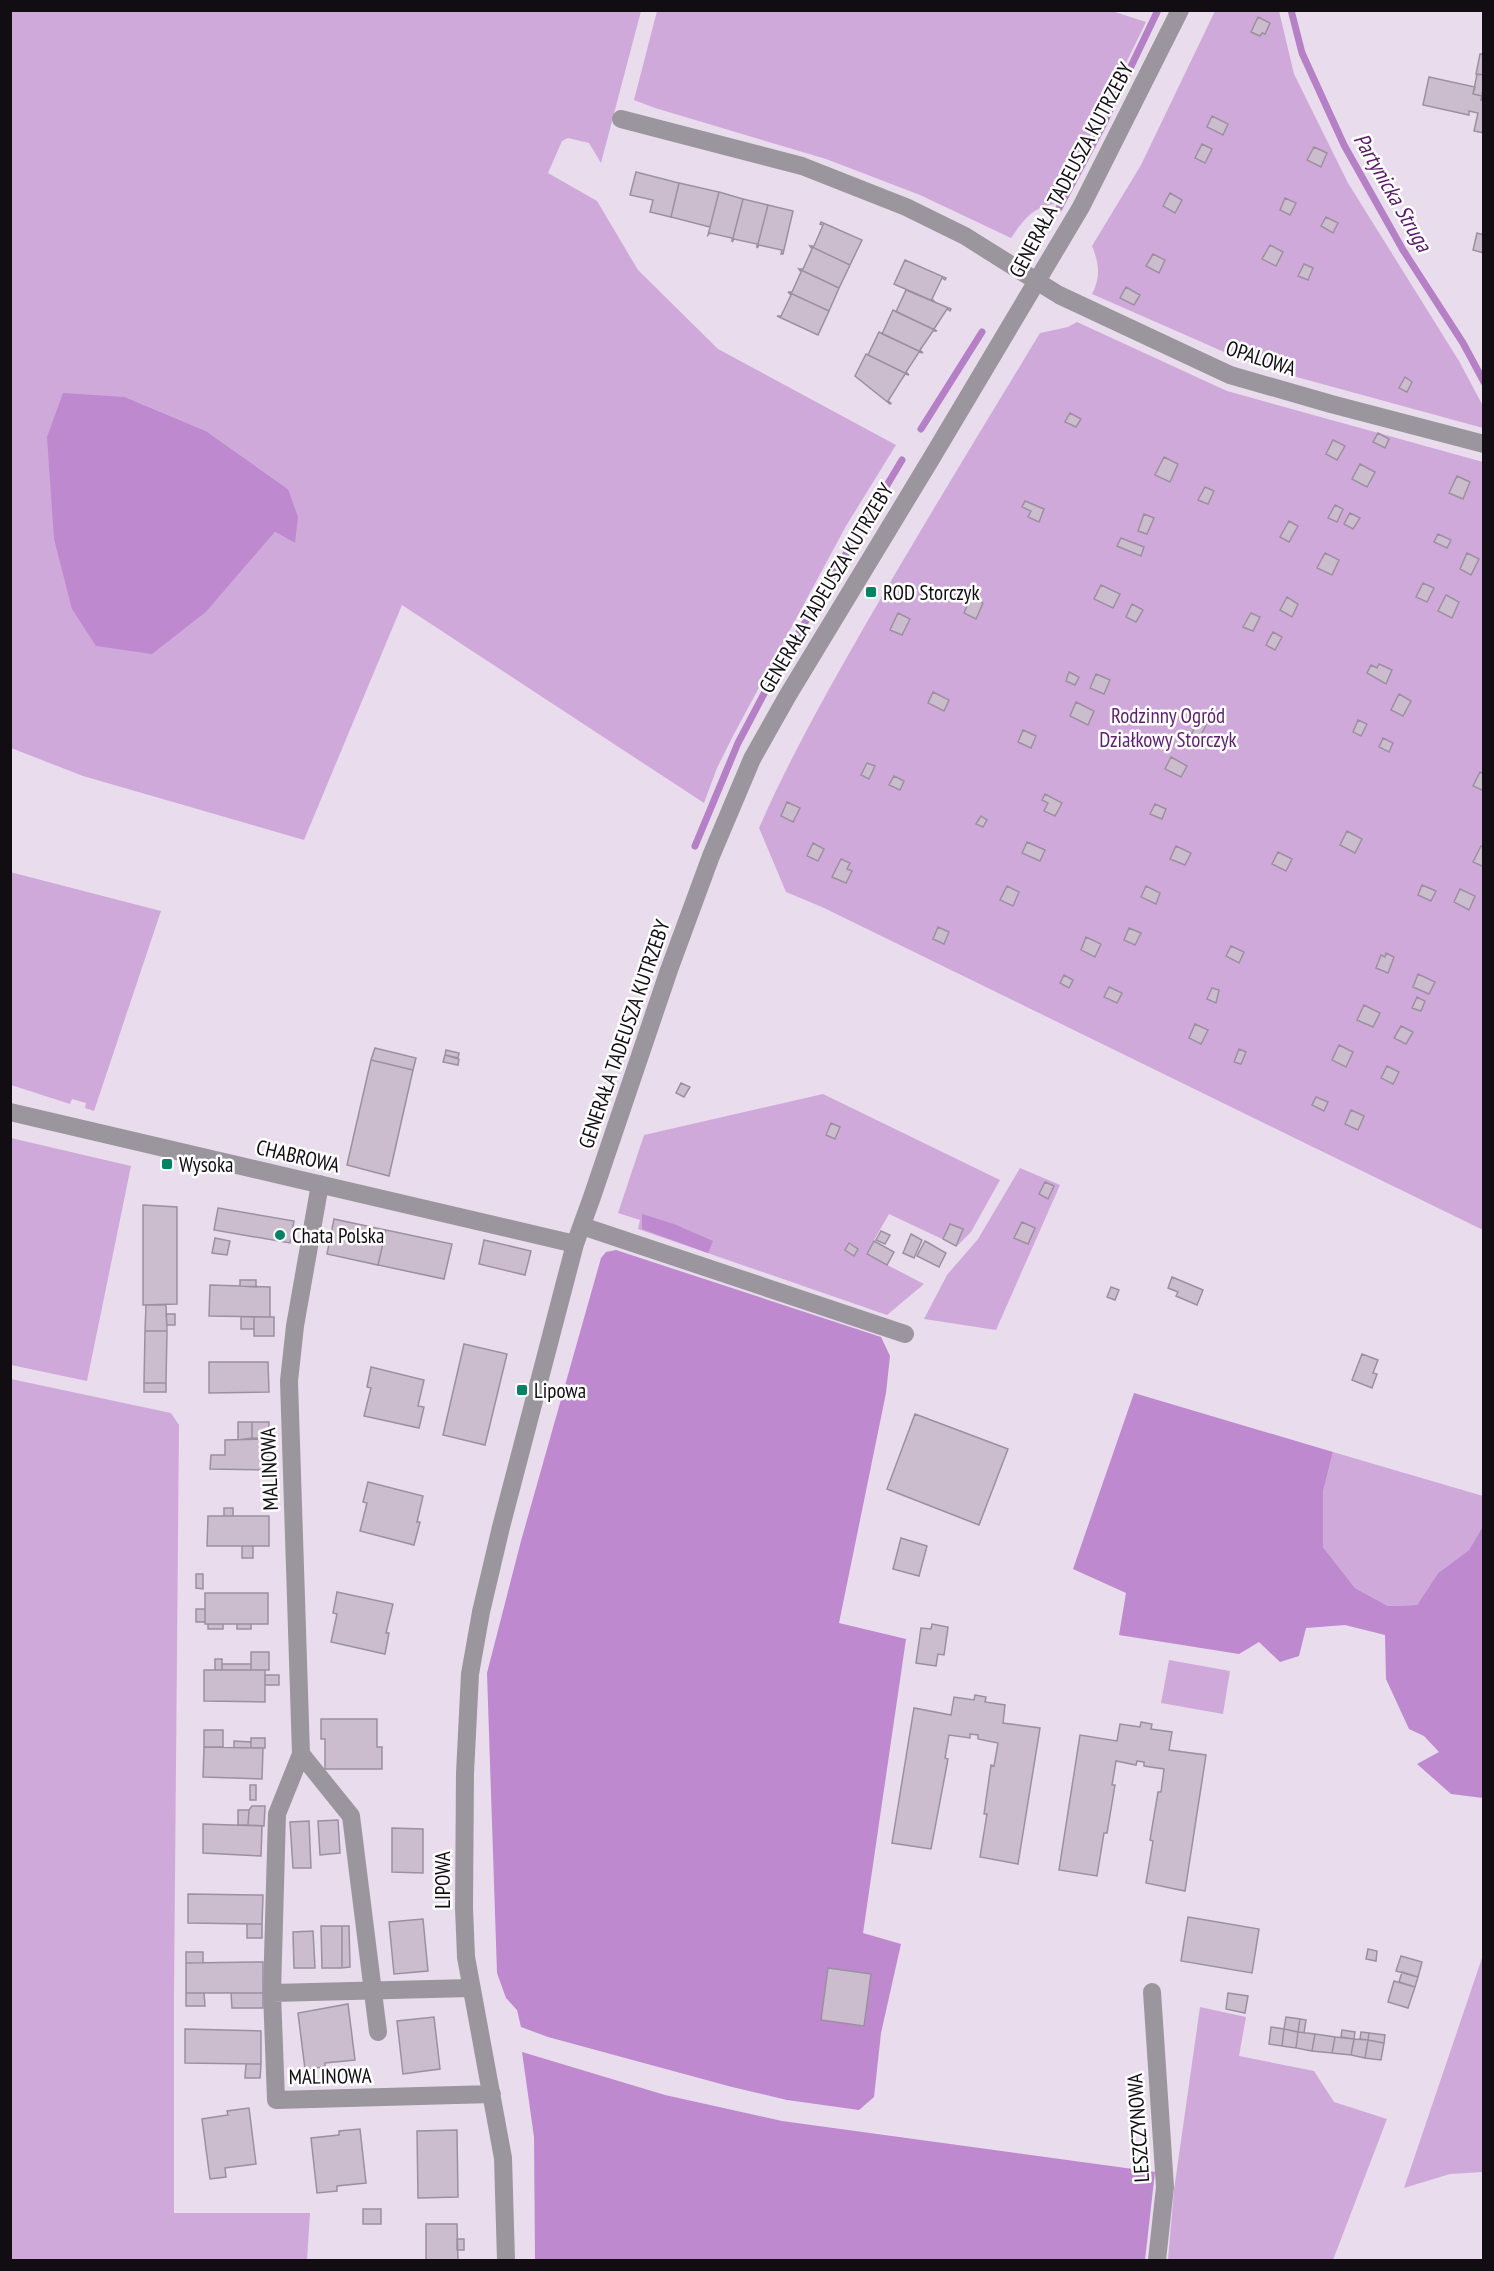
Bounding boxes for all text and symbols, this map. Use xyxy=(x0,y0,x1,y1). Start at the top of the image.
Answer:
street label: GENERAŁA TADEUSZA KUTRZEBY xyxy=(1003,57,1139,282)
water label: Partynicka Struga xyxy=(1348,128,1439,257)
street label: OPALOWA xyxy=(1223,334,1299,382)
street label: GENERAŁA TADEUSZA KUTRZEBY xyxy=(753,478,900,698)
place label: ROD Storczyk xyxy=(883,579,980,606)
marker: ROD Storczyk xyxy=(864,585,878,599)
park label: Rodzinny Ogród Działkowy Storczyk xyxy=(1099,702,1237,753)
street label: GENERAŁA TADEUSZA KUTRZEBY xyxy=(572,916,676,1152)
street label: CHABROWA xyxy=(254,1133,342,1179)
place label: Wysoka xyxy=(179,1151,233,1178)
marker: Wysoka xyxy=(160,1157,174,1171)
place label: Chata Polska xyxy=(292,1222,384,1249)
marker: Chata Polska xyxy=(273,1228,287,1242)
place label: Lipowa xyxy=(534,1377,586,1404)
marker: Lipowa xyxy=(515,1383,529,1397)
street label: MALINOWA xyxy=(254,1427,284,1511)
street label: LIPOWA xyxy=(429,1851,456,1909)
street label: MALINOWA xyxy=(288,2062,372,2090)
street label: LESZCZYNOWA xyxy=(1121,2073,1155,2183)

